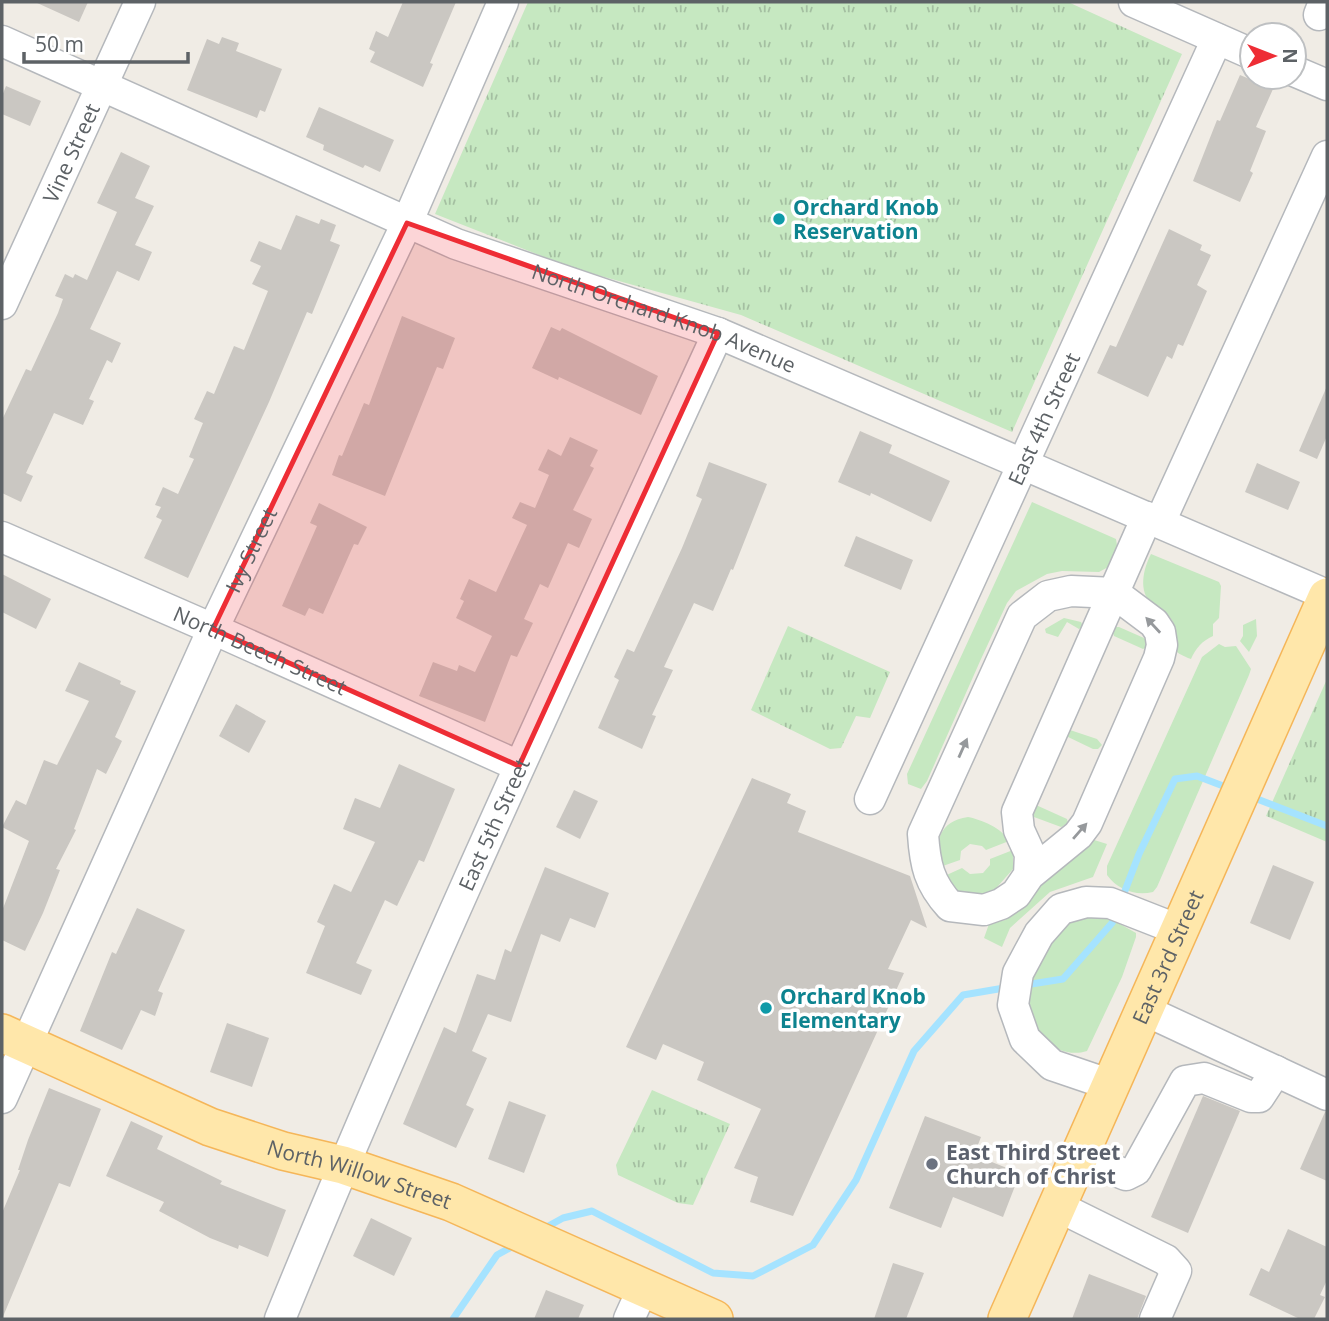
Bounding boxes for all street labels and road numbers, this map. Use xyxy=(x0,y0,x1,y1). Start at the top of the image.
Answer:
street label: Vine Street xyxy=(36,99,106,207)
street label: North Orchard Knob Avenue xyxy=(528,257,800,379)
street label: East 4th Street xyxy=(1001,348,1086,490)
street label: Ivy Street xyxy=(219,503,283,597)
street label: North Beech Street xyxy=(169,599,351,701)
street label: East 5th Street xyxy=(452,753,536,895)
street label: East 3rd Street xyxy=(1125,885,1209,1028)
street label: North Willow Street xyxy=(264,1133,455,1215)

